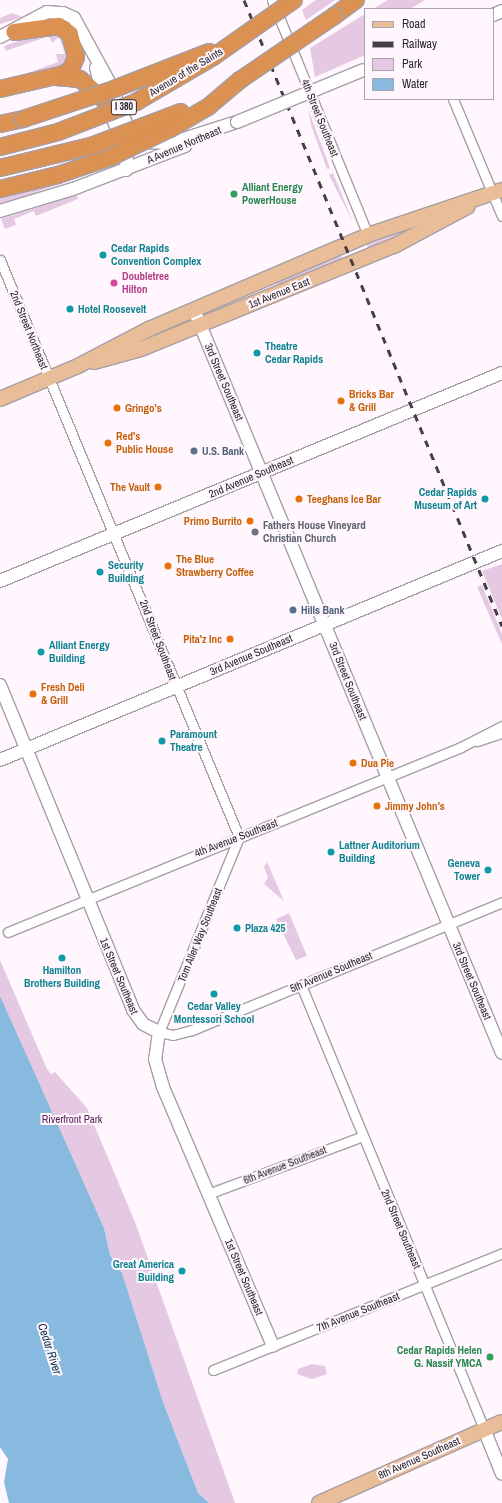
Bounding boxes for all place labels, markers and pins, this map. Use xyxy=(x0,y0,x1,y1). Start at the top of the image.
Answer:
place label: Alliant Energy PowerHouse xyxy=(242,181,303,207)
marker: Alliant Energy PowerHouse xyxy=(229,189,239,199)
place label: Cedar Rapids Convention Complex xyxy=(111,242,201,268)
marker: Cedar Rapids Convention Complex xyxy=(98,250,108,260)
place label: Doubletree Hilton xyxy=(122,270,169,296)
marker: Doubletree Hilton xyxy=(109,278,119,288)
place label: Hotel Roosevelt xyxy=(78,302,146,316)
marker: Hotel Roosevelt xyxy=(65,304,75,314)
place label: Theatre Cedar Rapids xyxy=(265,340,323,366)
marker: Theatre Cedar Rapids xyxy=(252,348,262,358)
place label: Bricks Bar & Grill xyxy=(349,388,394,414)
marker: Bricks Bar & Grill xyxy=(336,396,346,406)
place label: Gringo's xyxy=(125,401,162,415)
marker: Gringo's xyxy=(112,403,122,413)
place label: Red's Public House xyxy=(116,430,173,456)
marker: Red's Public House xyxy=(103,438,113,448)
place label: U.S. Bank xyxy=(202,444,244,458)
marker: U.S. Bank xyxy=(189,446,199,456)
place label: The Vault xyxy=(110,480,150,494)
marker: The Vault xyxy=(153,482,163,492)
place label: Cedar Rapids Museum of Art xyxy=(414,486,477,512)
place label: Teeghans Ice Bar xyxy=(307,492,381,506)
marker: Teeghans Ice Bar xyxy=(294,494,304,504)
marker: Cedar Rapids Museum of Art xyxy=(480,494,490,504)
place label: Primo Burrito xyxy=(184,514,242,528)
marker: Primo Burrito xyxy=(245,516,255,526)
place label: Fathers House Vineyard Christian Church xyxy=(263,519,366,545)
marker: Fathers House Vineyard Christian Church xyxy=(250,527,260,537)
place label: The Blue Strawberry Coffee xyxy=(176,553,254,579)
place label: Security Building xyxy=(108,559,144,585)
marker: The Blue Strawberry Coffee xyxy=(163,561,173,571)
marker: Security Building xyxy=(95,567,105,577)
place label: Hills Bank xyxy=(301,603,345,617)
marker: Hills Bank xyxy=(288,605,298,615)
place label: Pita'z Inc xyxy=(183,632,222,646)
marker: Pita'z Inc xyxy=(225,634,235,644)
place label: Alliant Energy Building xyxy=(49,639,110,665)
marker: Alliant Energy Building xyxy=(36,647,46,657)
place label: Fresh Deli & Grill xyxy=(41,681,85,707)
marker: Fresh Deli & Grill xyxy=(28,689,38,699)
place label: Paramount Theatre xyxy=(170,728,217,754)
marker: Paramount Theatre xyxy=(157,736,167,746)
place label: Dua Pie xyxy=(361,756,394,770)
marker: Dua Pie xyxy=(348,758,358,768)
place label: Jimmy John's xyxy=(385,799,445,813)
marker: Jimmy John's xyxy=(372,801,382,811)
place label: Lattner Auditorium Building xyxy=(339,839,420,865)
marker: Lattner Auditorium Building xyxy=(326,847,336,857)
place label: Geneva Tower xyxy=(447,857,480,883)
marker: Geneva Tower xyxy=(483,865,493,875)
place label: Plaza 425 xyxy=(245,921,286,935)
marker: Plaza 425 xyxy=(232,923,242,933)
marker: Hamilton Brothers Building xyxy=(57,953,67,963)
place label: Hamilton Brothers Building xyxy=(24,964,100,990)
marker: Cedar Valley Montessori School xyxy=(209,989,219,999)
place label: Cedar Valley Montessori School xyxy=(174,1000,254,1026)
place label: Great America Building xyxy=(112,1258,174,1284)
marker: Great America Building xyxy=(177,1266,187,1276)
place label: Cedar Rapids Helen G. Nassif YMCA xyxy=(397,1344,482,1370)
marker: Cedar Rapids Helen G. Nassif YMCA xyxy=(485,1352,495,1362)

